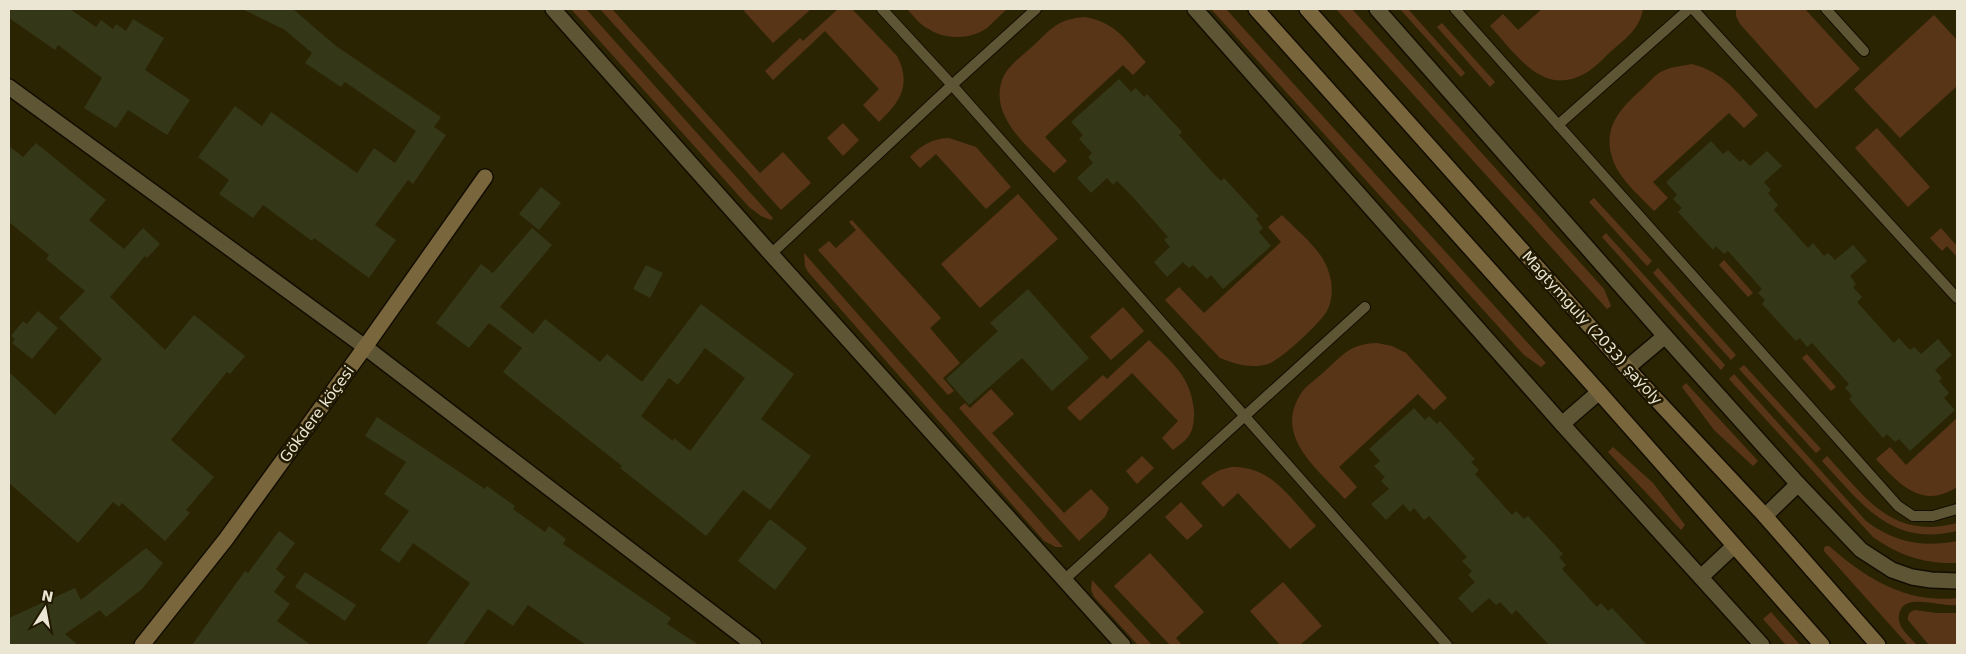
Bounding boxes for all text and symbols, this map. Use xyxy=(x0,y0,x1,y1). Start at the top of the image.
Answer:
street label: Magtymguly (2033) şaýoly xyxy=(1518,247,1666,409)
street label: Gökdere köçesi xyxy=(276,362,358,466)
north arrow xyxy=(20,584,70,634)
text: N xyxy=(40,587,55,605)

